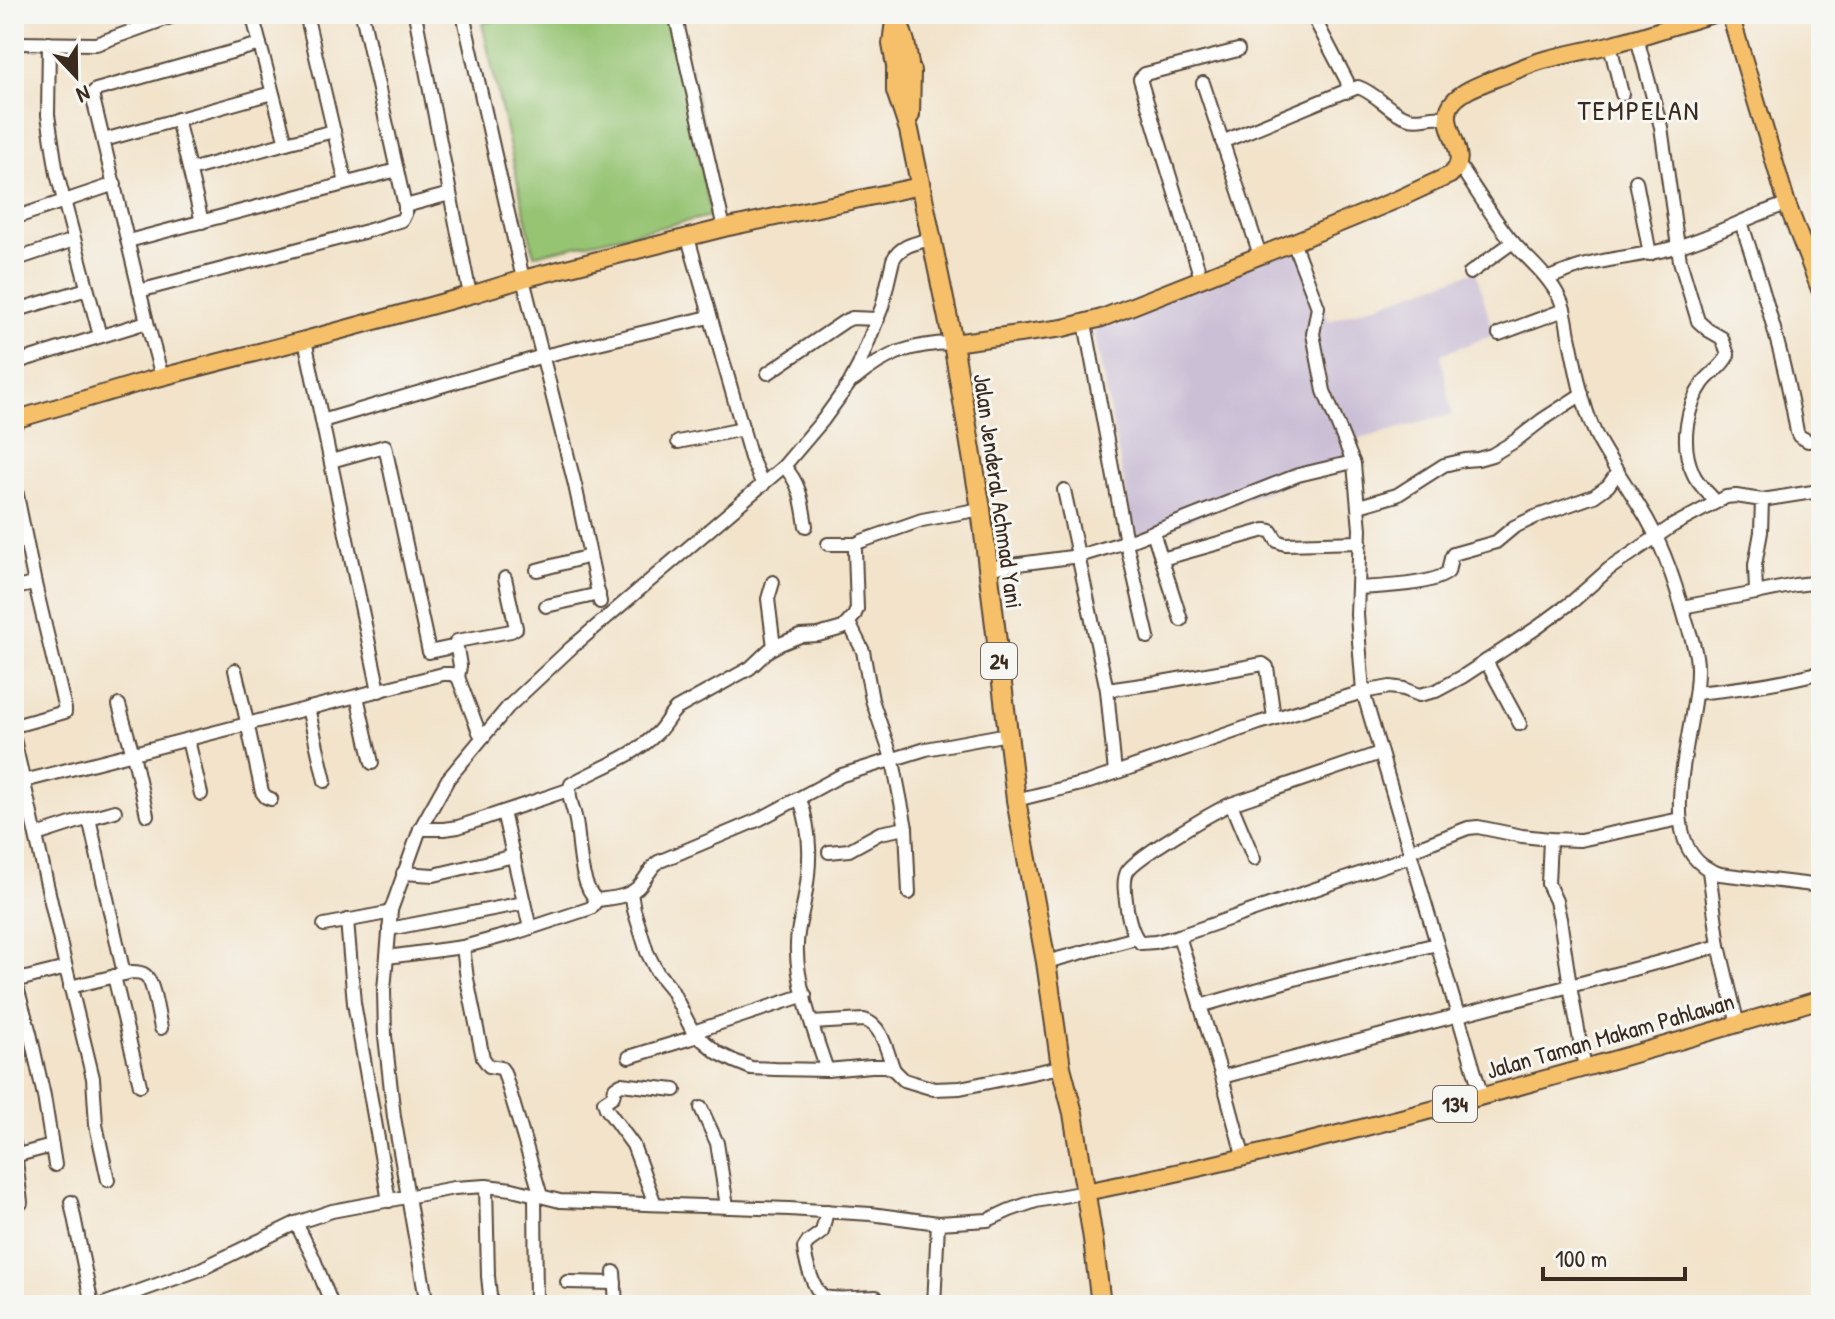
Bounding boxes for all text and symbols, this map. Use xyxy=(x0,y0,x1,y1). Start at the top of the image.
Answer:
north arrow xyxy=(36,36,116,116)
text: N xyxy=(72,78,95,111)
district label: TEMPELAN xyxy=(1578,91,1700,129)
street label: Jalan Jenderal Achmad Yani xyxy=(967,371,1031,611)
road number: 24 xyxy=(981,643,1017,679)
street label: Jalan Taman Makam Pahlawan xyxy=(1482,984,1738,1086)
road number: 134 xyxy=(1433,1086,1477,1122)
scale bar xyxy=(1543,1231,1685,1281)
text: 100 m xyxy=(1555,1242,1607,1274)

